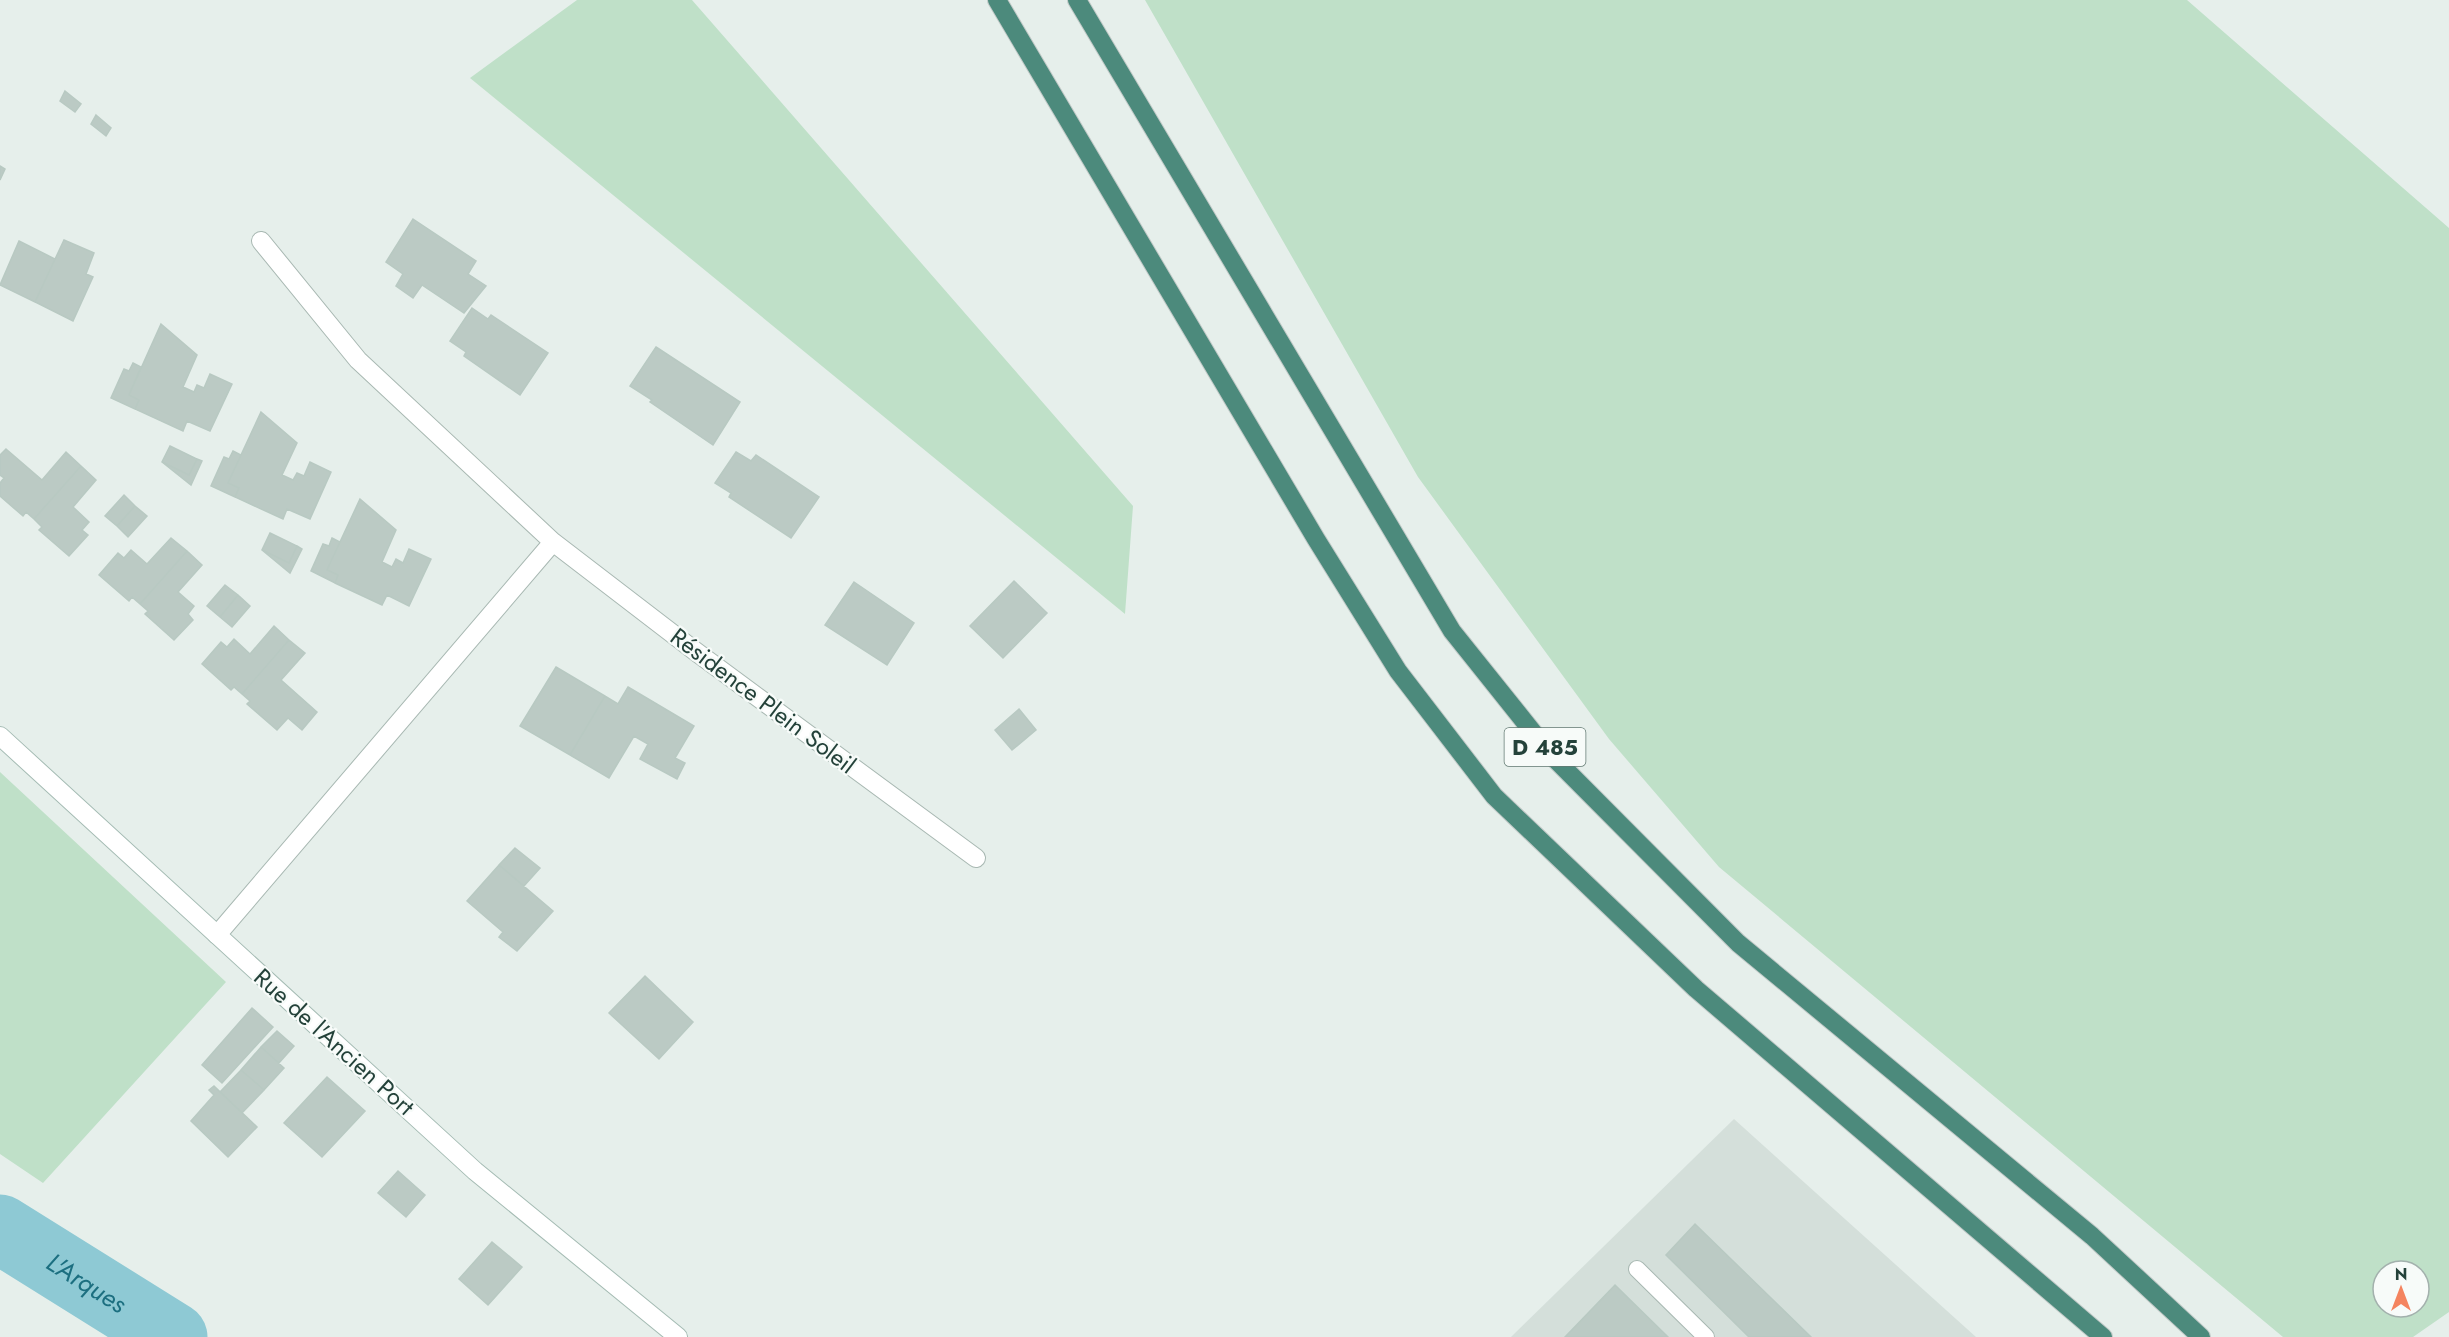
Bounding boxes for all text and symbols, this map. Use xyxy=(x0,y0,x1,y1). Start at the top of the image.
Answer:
street label: Résidence Plein Soleil xyxy=(663,619,863,782)
road number: D 485 xyxy=(1504,728,1586,766)
street label: Rue de l'Ancien Port xyxy=(246,960,423,1124)
water label: L'Arques xyxy=(39,1244,135,1323)
north arrow xyxy=(2371,1259,2431,1319)
text: N xyxy=(2395,1263,2407,1286)

